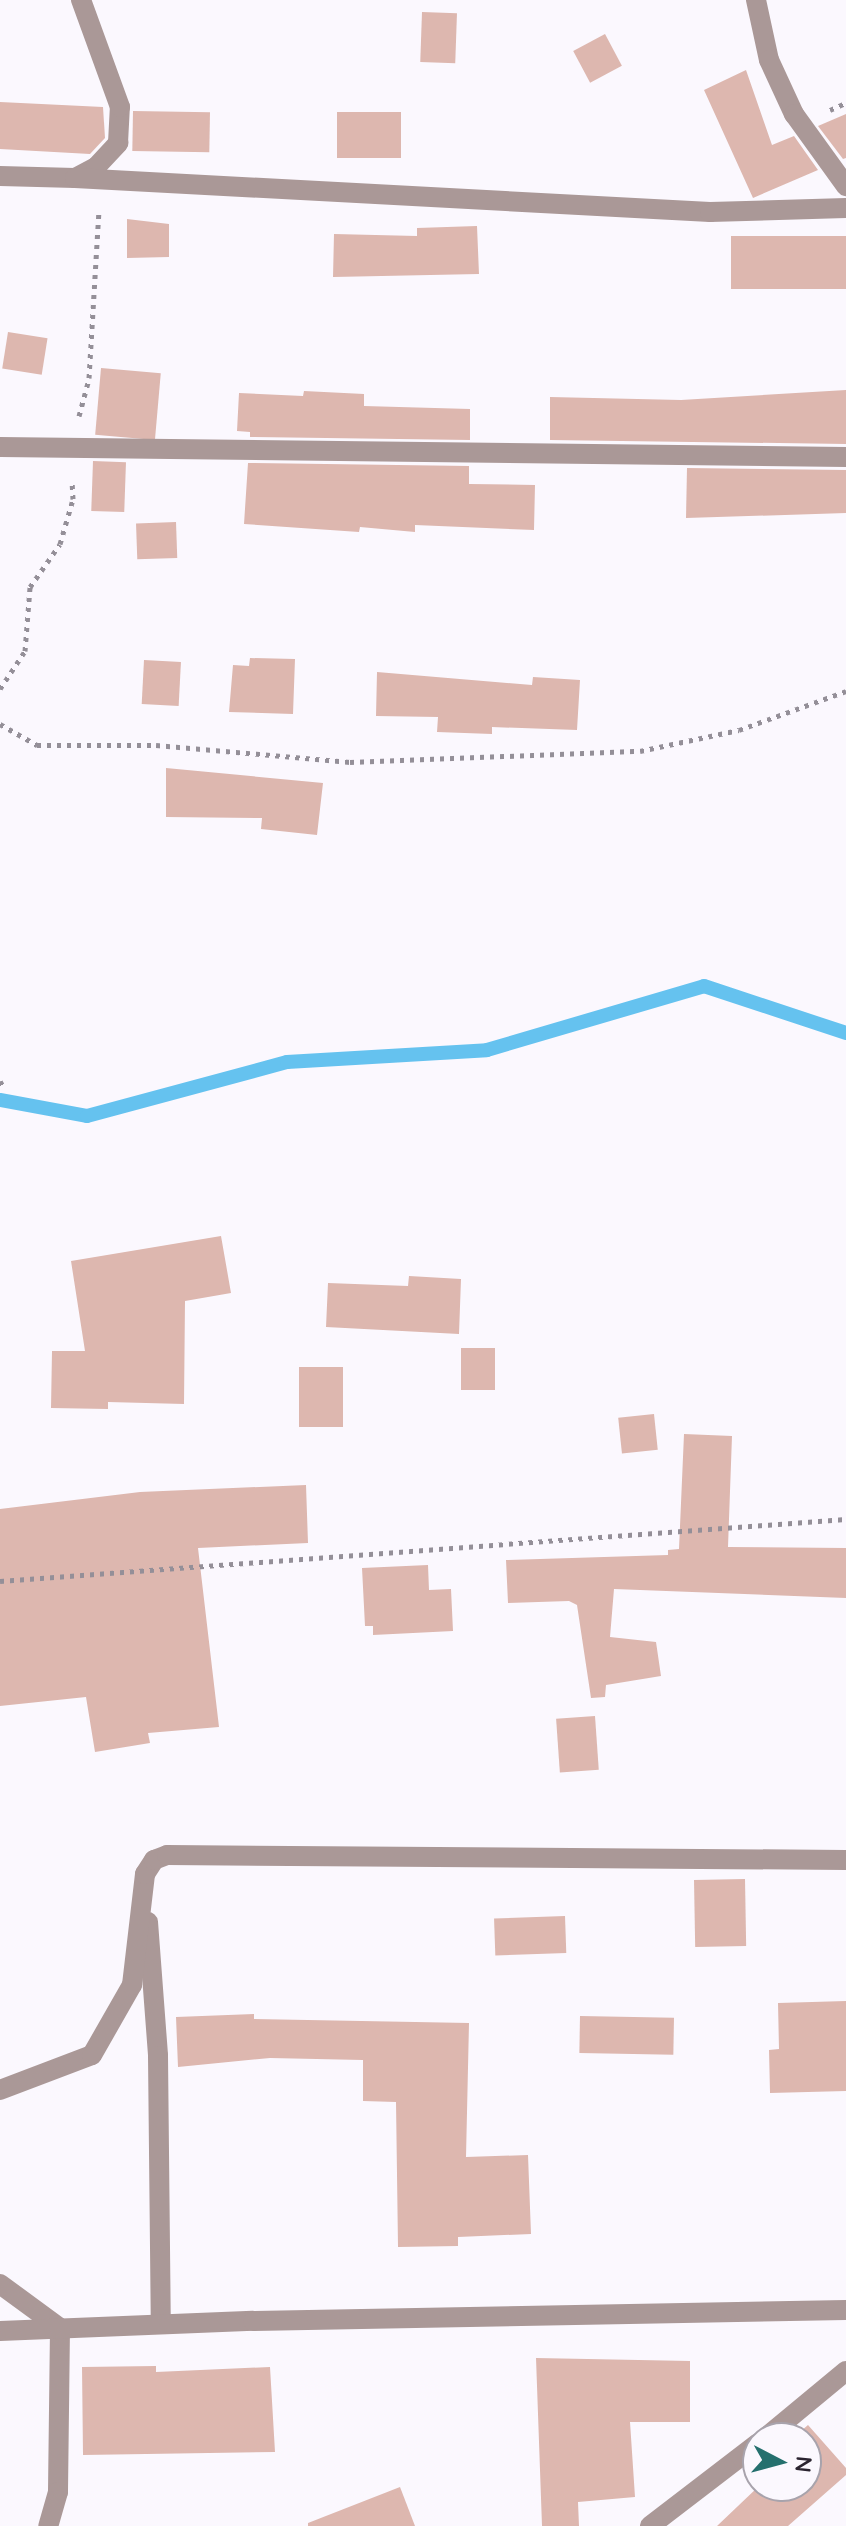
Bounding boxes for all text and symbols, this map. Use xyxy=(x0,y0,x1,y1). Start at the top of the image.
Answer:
north arrow xyxy=(742,2422,822,2502)
text: N xyxy=(789,2455,819,2474)

